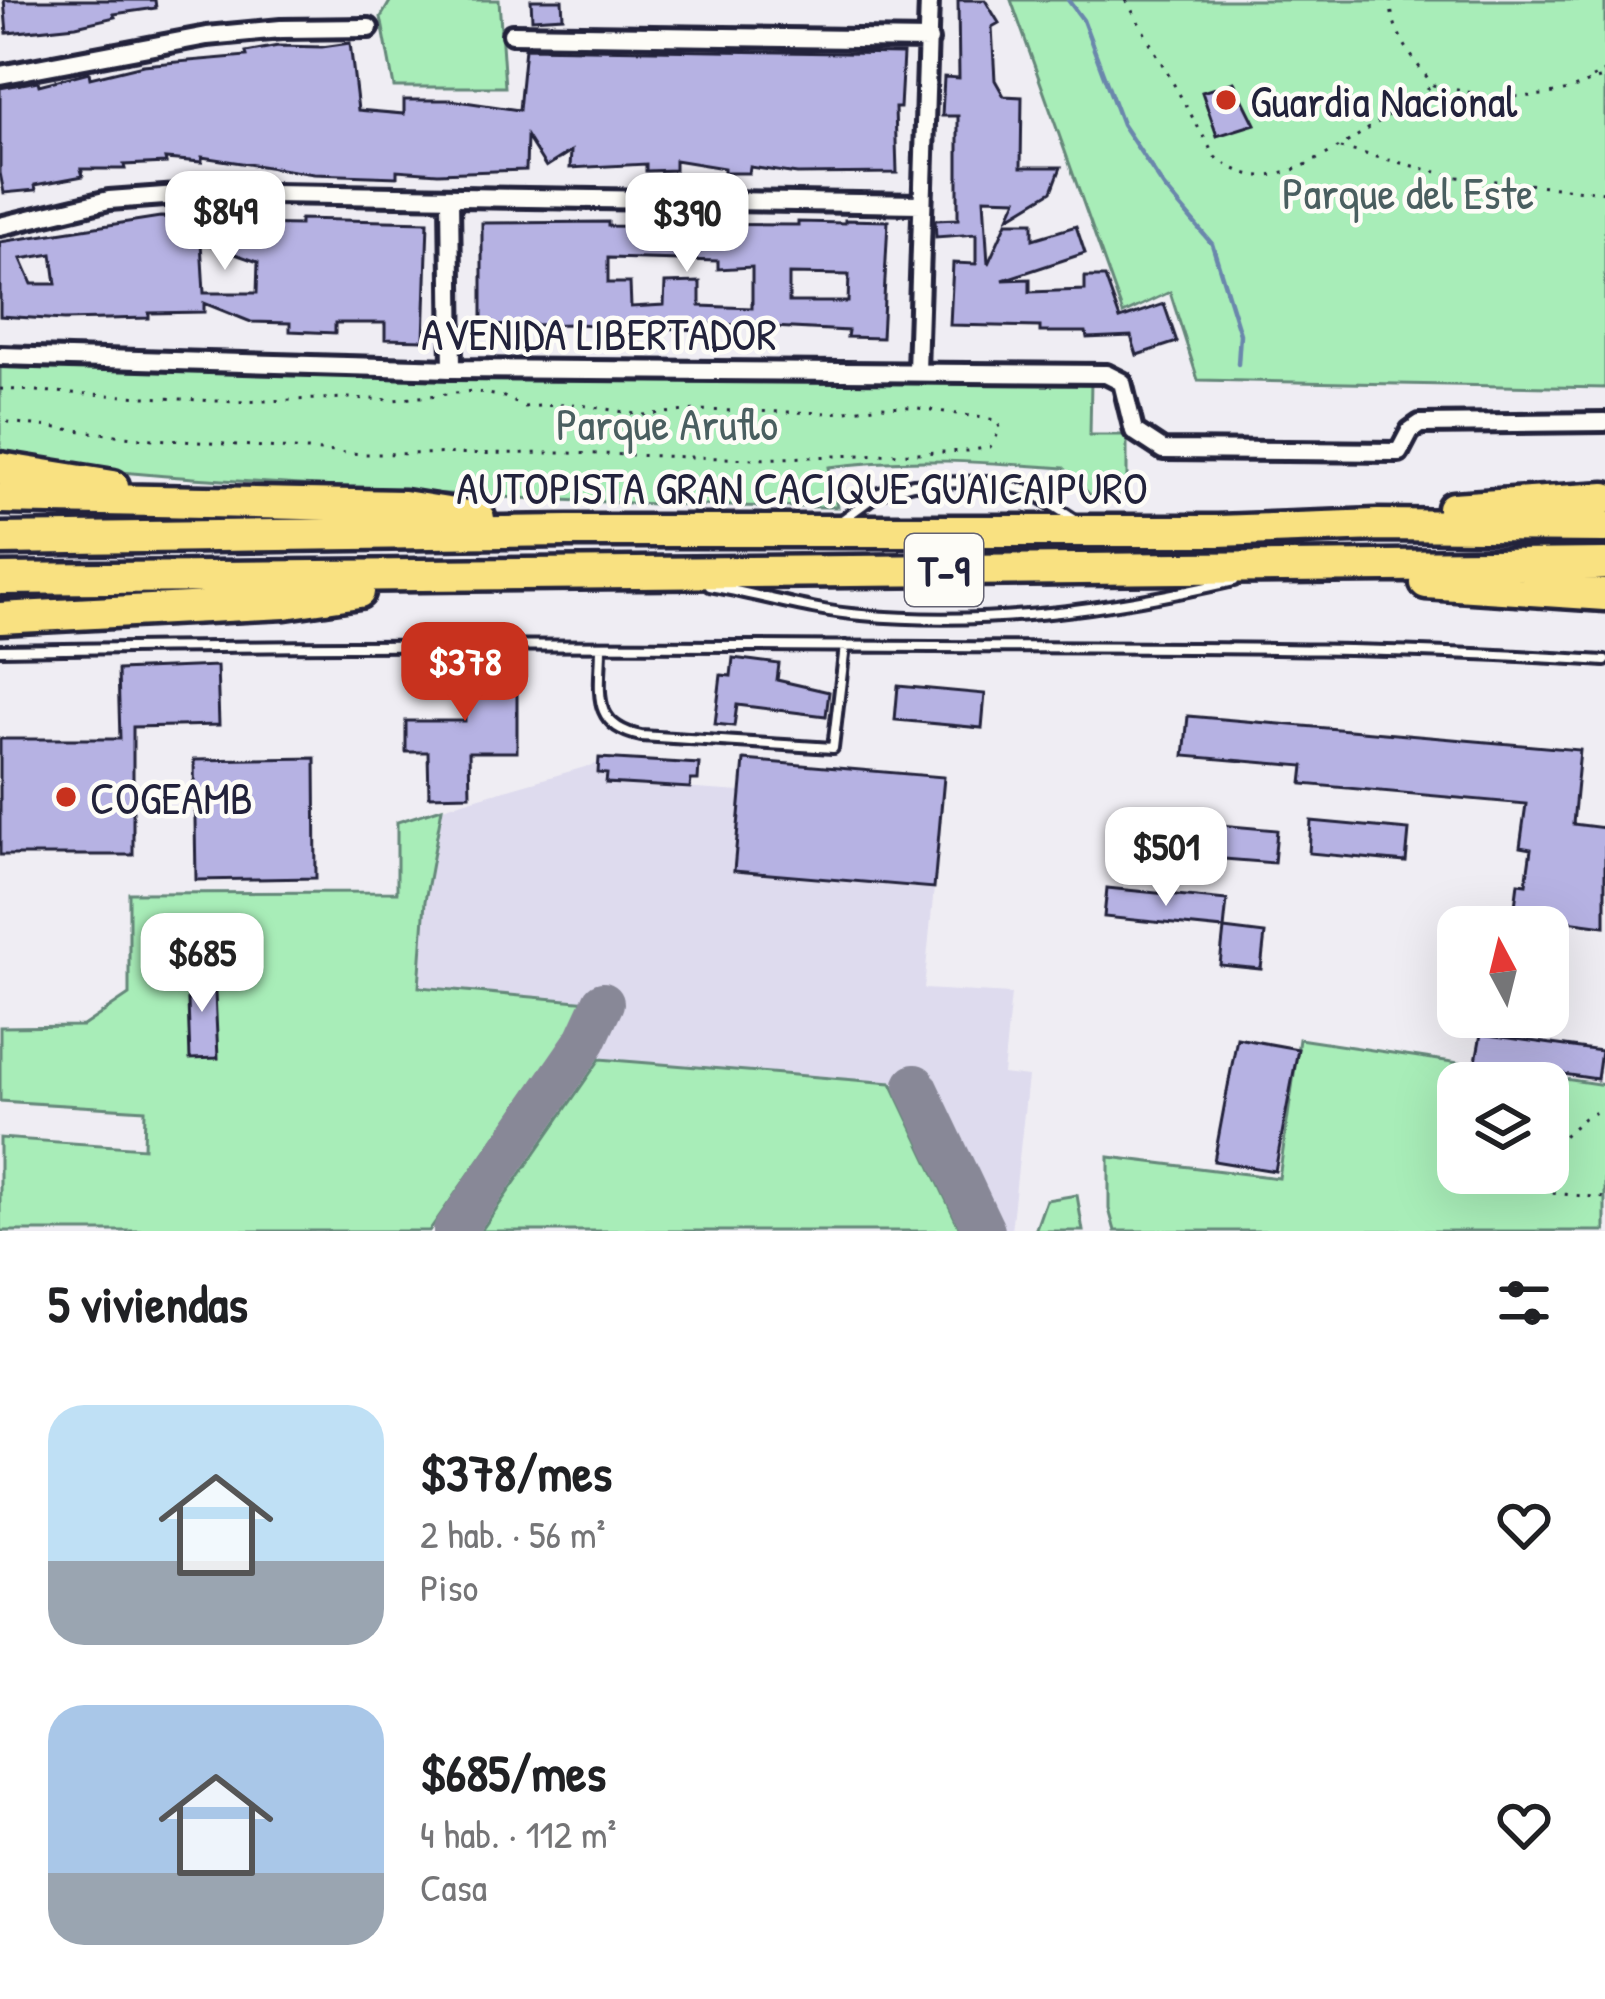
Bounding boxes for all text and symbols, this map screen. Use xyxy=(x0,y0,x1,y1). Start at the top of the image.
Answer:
place label: Guardia Nacional xyxy=(1250,70,1517,131)
marker: Guardia Nacional xyxy=(1213,87,1239,113)
park label: Parque del Este xyxy=(1282,162,1534,223)
pin: $849 xyxy=(154,171,296,273)
pin: $390 xyxy=(616,173,758,275)
text: $849 xyxy=(192,183,258,236)
text: $390 xyxy=(652,185,722,238)
street label: AVENIDA LIBERTADOR xyxy=(421,303,777,364)
park label: Parque Aruflo xyxy=(556,393,778,454)
street label: AUTOPISTA GRAN CACIQUE GUAICAIPURO xyxy=(456,457,1148,518)
road number: T-9 xyxy=(905,534,983,606)
pin: $378 xyxy=(394,622,536,724)
text: $378 xyxy=(428,634,502,687)
place label: COGEAMB xyxy=(90,767,253,828)
marker: COGEAMB xyxy=(53,784,79,810)
pin: $501 xyxy=(1095,807,1237,909)
text: $501 xyxy=(1132,819,1200,872)
north arrow xyxy=(1437,906,1569,1038)
map controls xyxy=(1437,906,1569,1194)
pin: $685 xyxy=(131,913,273,1015)
text: $685 xyxy=(168,925,236,978)
button: layers xyxy=(1437,1062,1569,1194)
text: 5 viviendas xyxy=(48,1269,248,1338)
icon: filters xyxy=(1491,1270,1557,1336)
text: $378/mes xyxy=(420,1438,612,1507)
icon: home xyxy=(144,1453,288,1597)
icon: heart xyxy=(1491,1492,1557,1558)
text: 2 hab. · 56 m² xyxy=(420,1507,606,1560)
text: Piso xyxy=(420,1560,478,1613)
text: $685/mes xyxy=(420,1738,606,1807)
icon: home xyxy=(144,1753,288,1897)
icon: heart xyxy=(1491,1792,1557,1858)
text: 4 hab. · 112 m² xyxy=(420,1807,616,1860)
text: Casa xyxy=(420,1860,487,1913)

